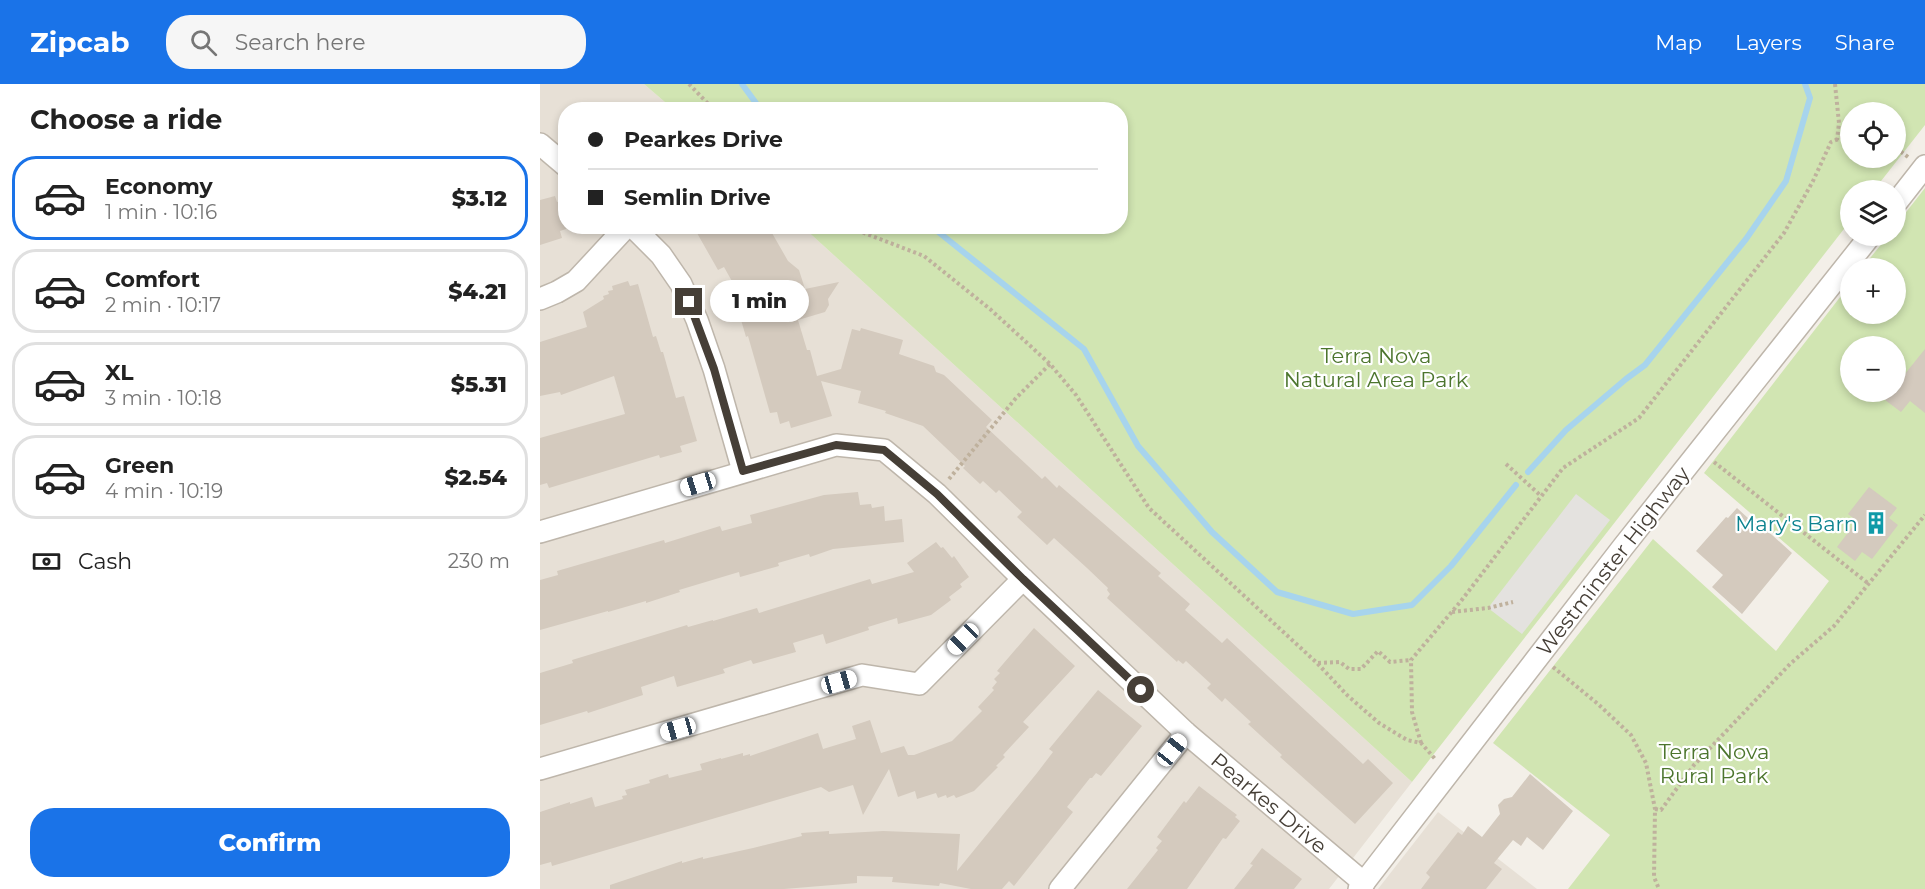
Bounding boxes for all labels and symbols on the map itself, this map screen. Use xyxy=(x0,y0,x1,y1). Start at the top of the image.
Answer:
callout: 1 min xyxy=(710,281,809,323)
route end xyxy=(675,288,702,315)
park label: Terra Nova Natural Area Park xyxy=(1284,343,1469,392)
street label: Westminster Highway xyxy=(1531,461,1695,661)
car xyxy=(678,470,718,498)
building icon: Mary's Barn xyxy=(1863,510,1889,536)
place label: Mary's Barn xyxy=(1735,511,1858,536)
car xyxy=(944,620,982,658)
car xyxy=(819,668,859,696)
route start xyxy=(1127,676,1154,703)
car xyxy=(658,715,698,743)
car xyxy=(1154,730,1190,770)
park label: Terra Nova Rural Park xyxy=(1659,739,1769,788)
street label: Pearkes Drive xyxy=(1206,747,1332,859)

